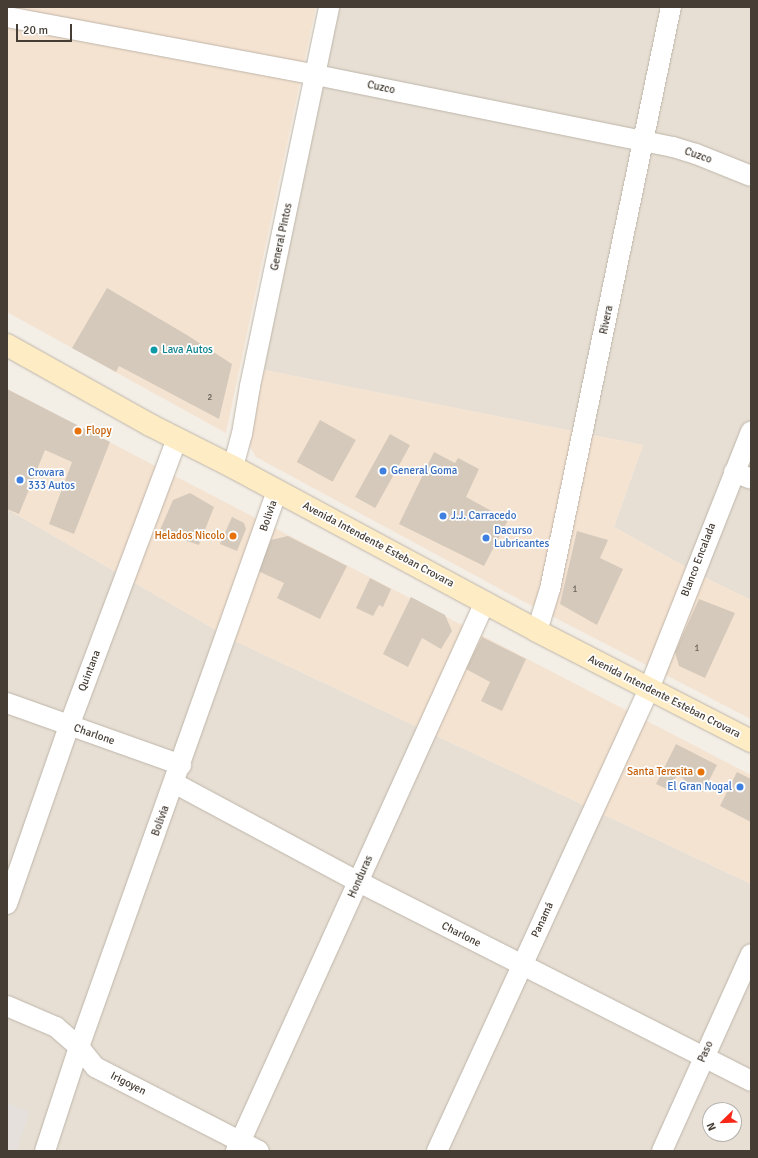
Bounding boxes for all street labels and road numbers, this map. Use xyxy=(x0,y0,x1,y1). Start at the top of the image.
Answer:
street label: Cuzco xyxy=(366,79,396,97)
street label: Cuzco xyxy=(683,145,713,167)
street label: General Pintos xyxy=(268,202,296,272)
street label: Rivera xyxy=(597,304,617,336)
street label: Bolivia xyxy=(258,499,280,533)
street label: Avenida Intendente Esteban Crovara xyxy=(300,499,456,591)
street label: Blanco Encalada xyxy=(679,521,719,599)
street label: Quintana xyxy=(76,649,104,693)
street label: Avenida Intendente Esteban Crovara xyxy=(585,653,743,741)
street label: Charlone xyxy=(72,722,116,748)
street label: Bolivia xyxy=(149,804,173,838)
street label: Honduras xyxy=(346,854,376,900)
street label: Panamá xyxy=(529,900,557,940)
street label: Charlone xyxy=(439,919,483,951)
street label: Paso xyxy=(695,1039,717,1065)
street label: Irigoyen xyxy=(108,1069,148,1099)

